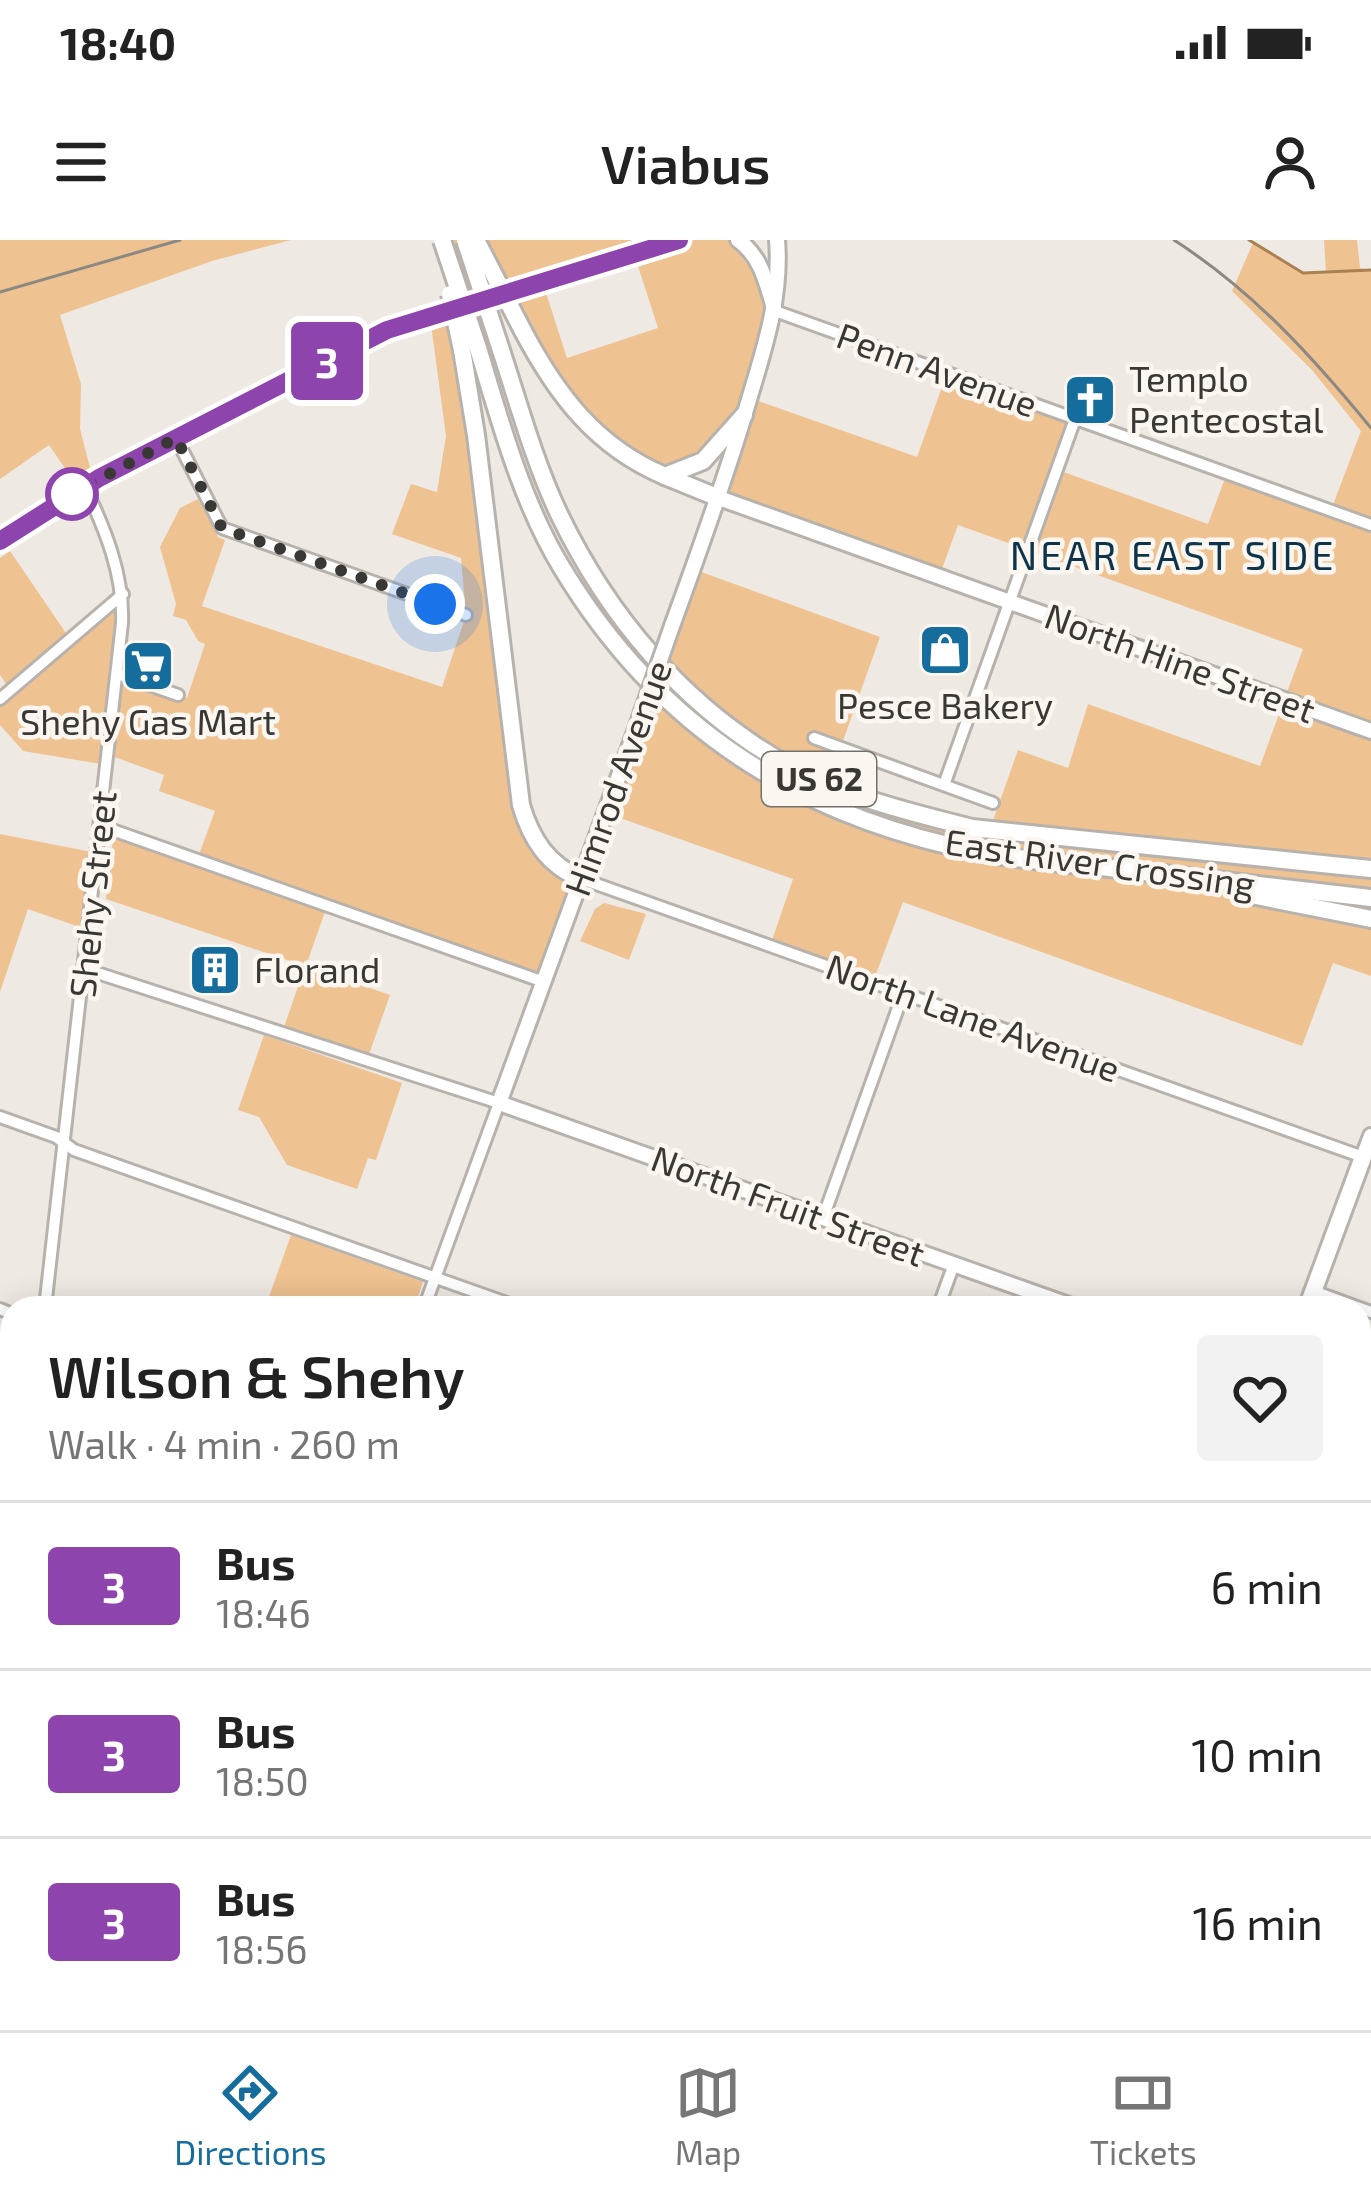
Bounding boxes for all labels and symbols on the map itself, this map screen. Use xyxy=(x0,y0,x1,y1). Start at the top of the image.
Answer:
street label: Penn Avenue xyxy=(831,312,1044,425)
line badge: 3 xyxy=(288,322,366,400)
place label: Templo Pentecostal xyxy=(1129,356,1324,440)
church icon: Templo Pentecostal xyxy=(1062,372,1118,428)
unlabelled marker xyxy=(47,469,97,519)
district label: NEAR EAST SIDE xyxy=(1010,531,1336,578)
your location xyxy=(405,574,465,634)
street label: North Hine Street xyxy=(1040,593,1321,730)
shop icon: Pesce Bakery xyxy=(917,622,973,678)
supermarket icon: Shehy Gas Mart xyxy=(120,638,176,694)
street label: Himrod Avenue xyxy=(554,654,679,901)
place label: Pesce Bakery xyxy=(837,683,1053,726)
place label: Shehy Gas Mart xyxy=(20,699,276,742)
road number: US 62 xyxy=(762,752,876,806)
street label: Shehy Street xyxy=(59,788,124,999)
street label: East River Crossing xyxy=(942,818,1258,905)
building icon: Florand xyxy=(187,942,243,998)
street label: North Lane Avenue xyxy=(821,944,1126,1090)
place label: Florand xyxy=(254,947,380,990)
street label: North Fruit Street xyxy=(646,1135,931,1274)

